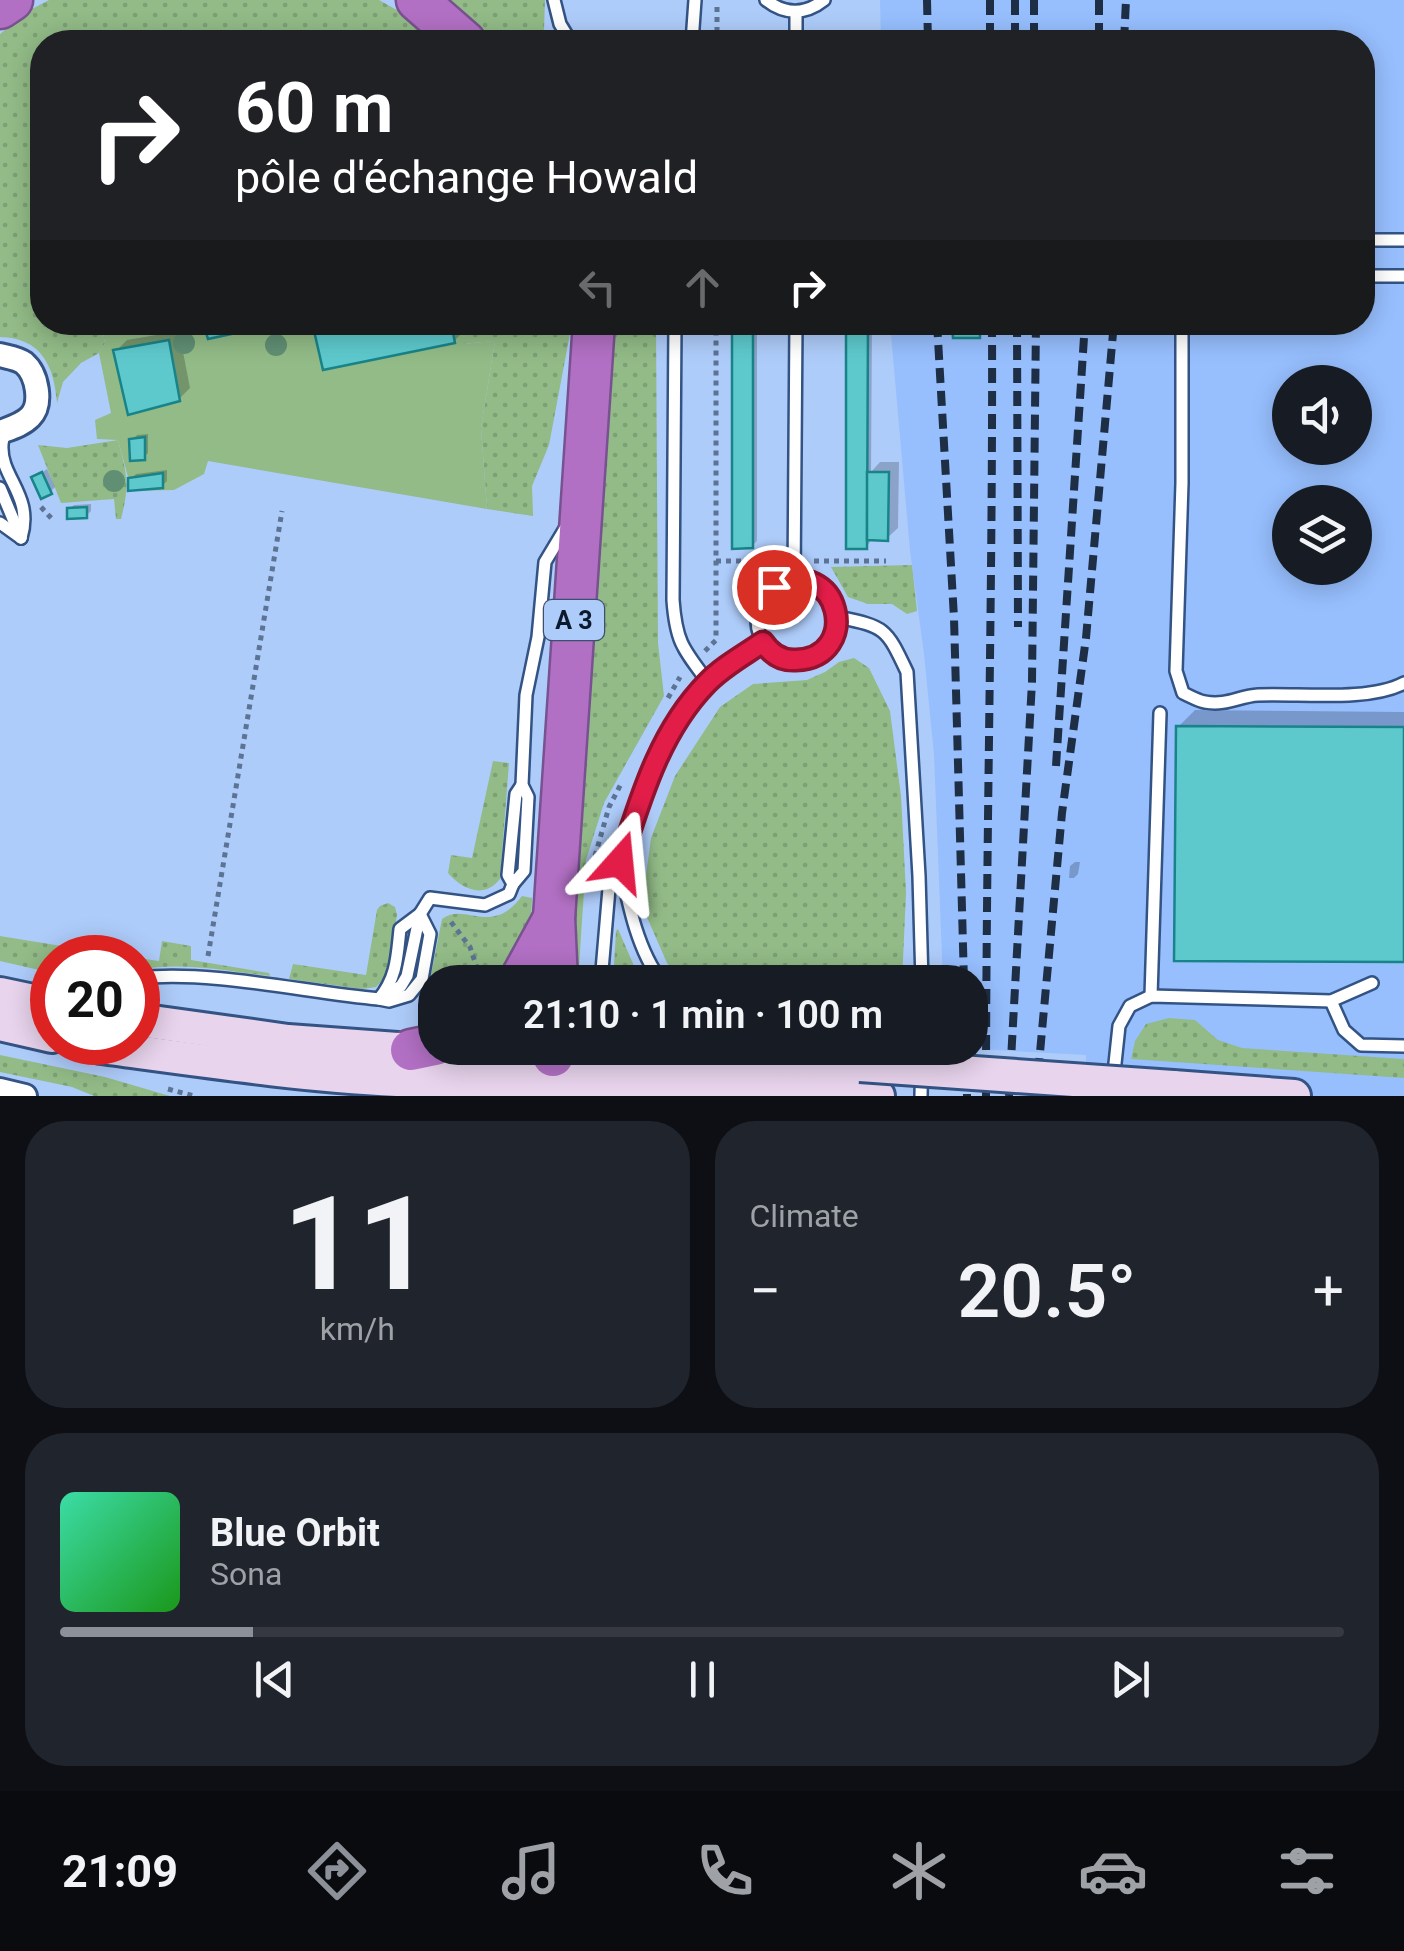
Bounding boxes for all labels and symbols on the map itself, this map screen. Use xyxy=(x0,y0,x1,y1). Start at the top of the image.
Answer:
pin xyxy=(732,545,817,630)
road number: A 3 xyxy=(544,600,604,640)
position arrow xyxy=(568,810,672,914)
speed limit sign: 20 xyxy=(30,935,160,1065)

